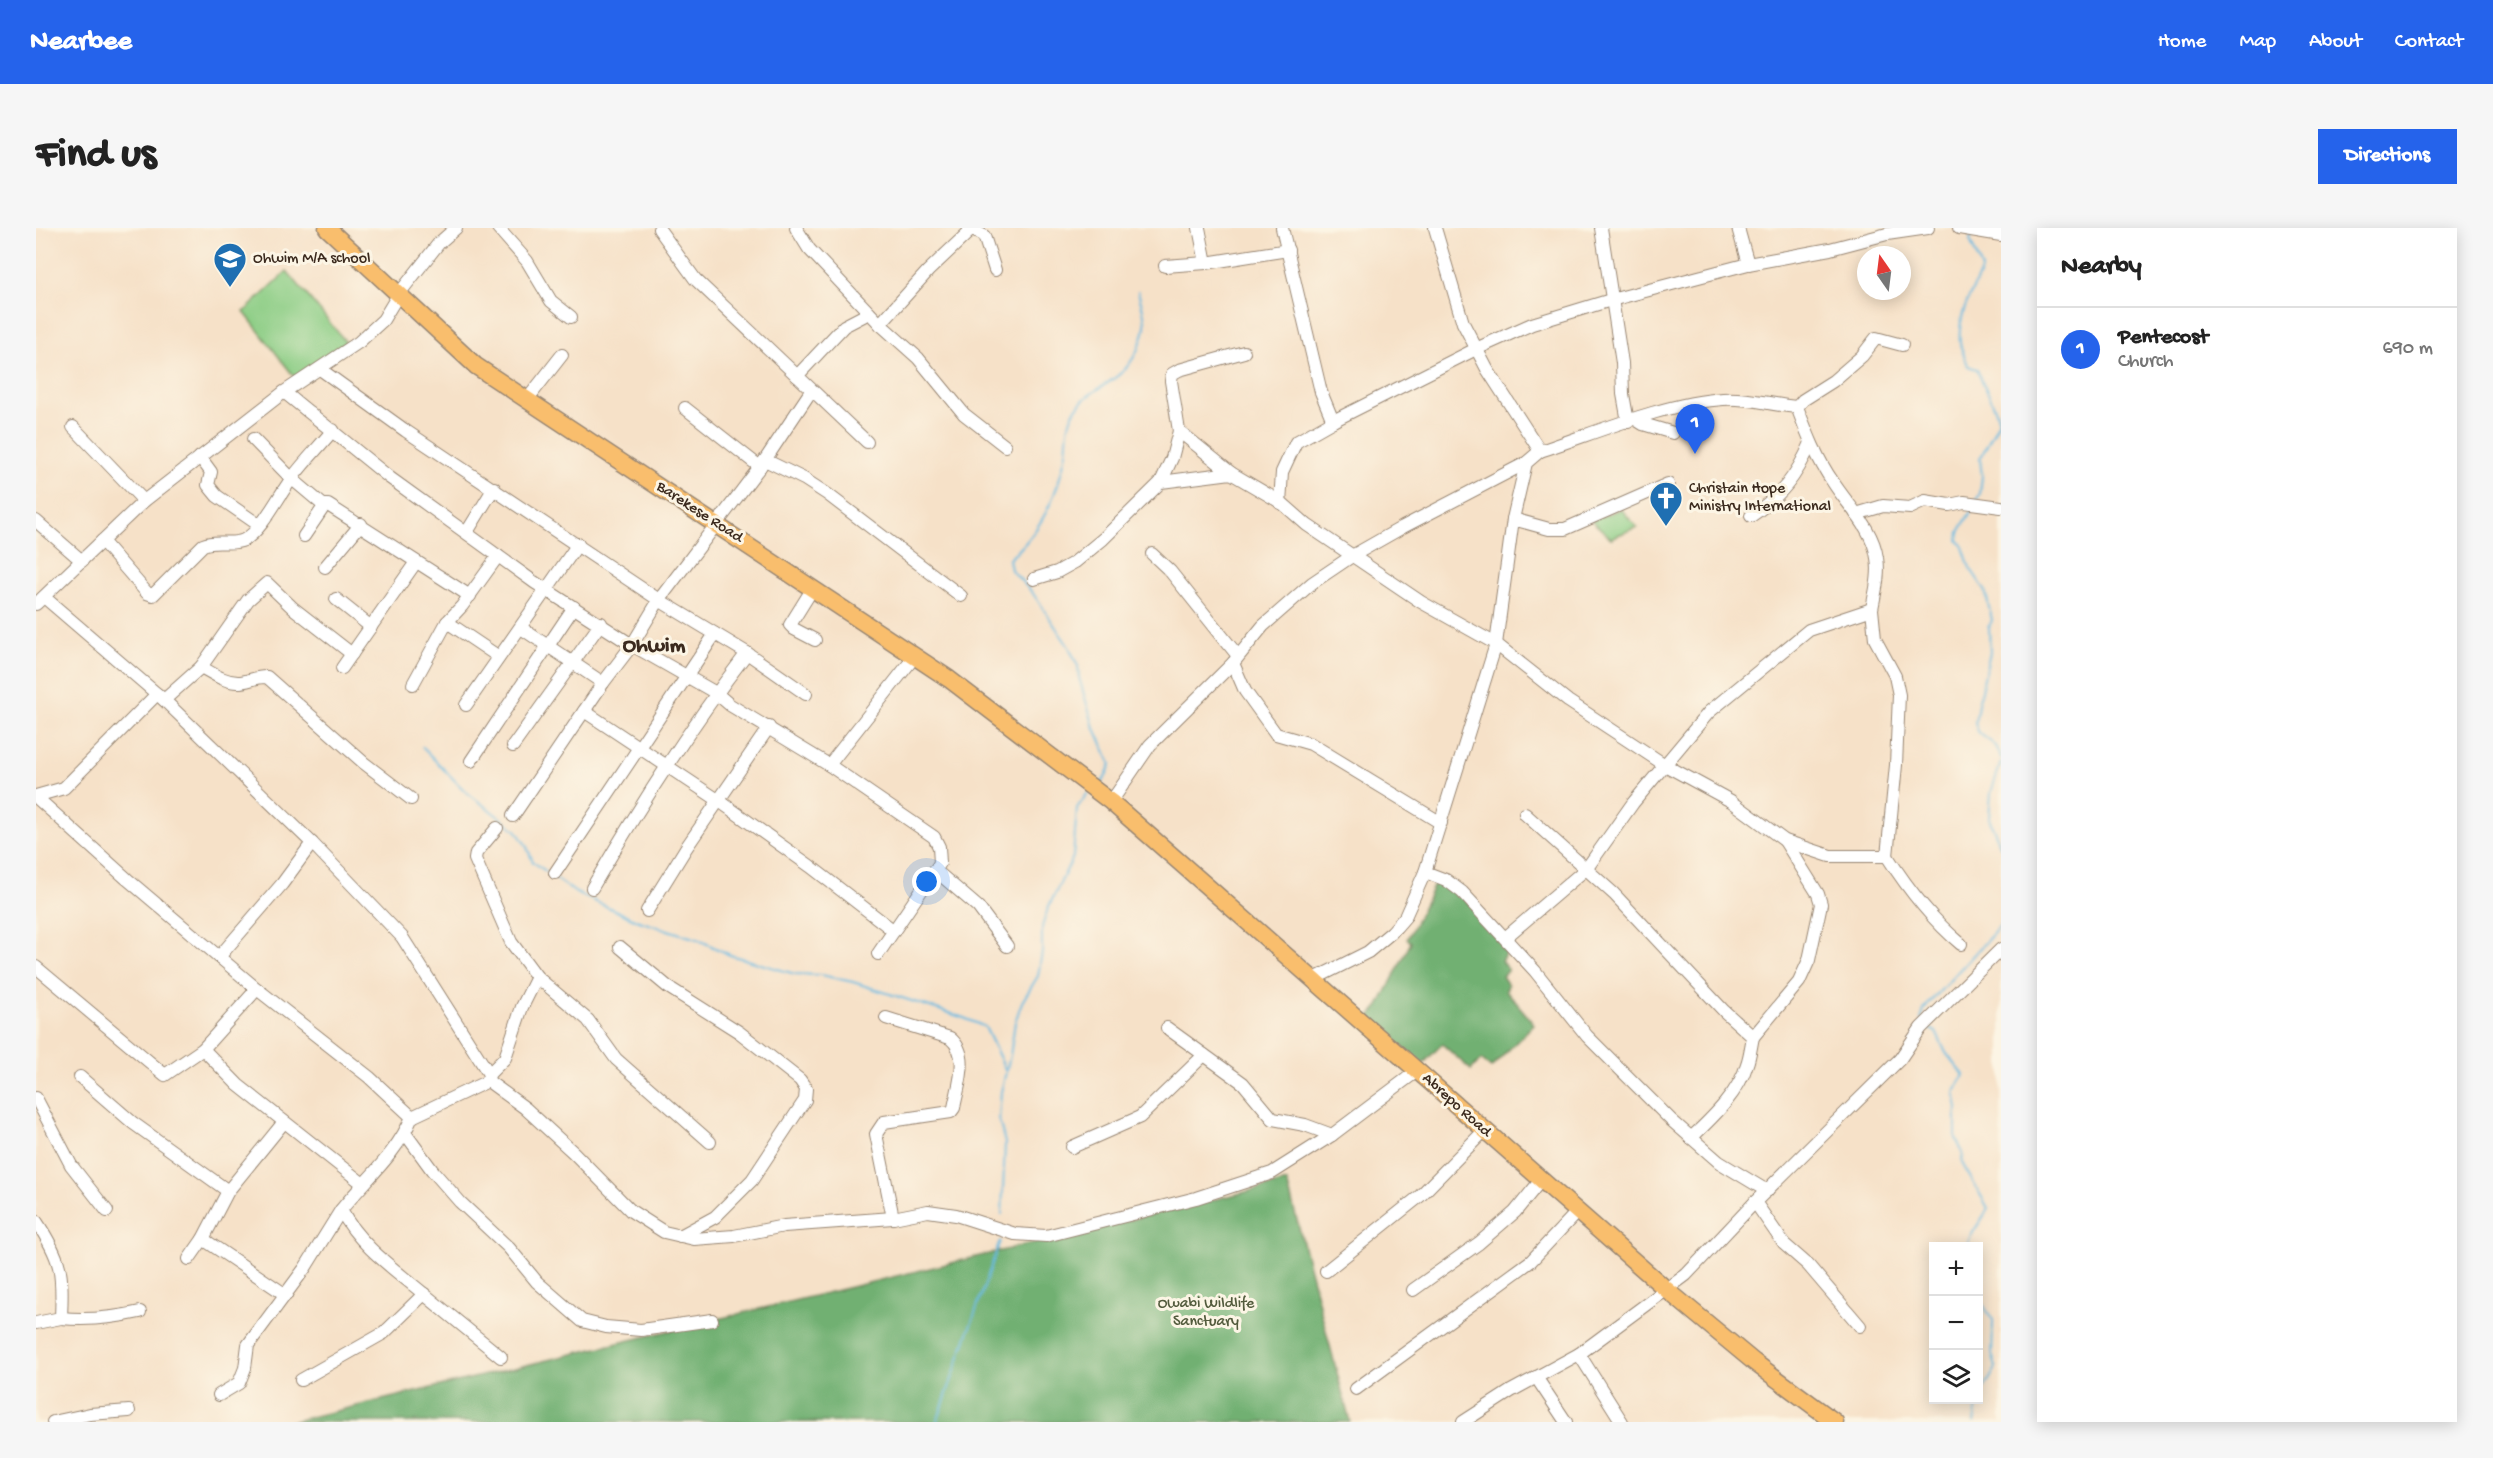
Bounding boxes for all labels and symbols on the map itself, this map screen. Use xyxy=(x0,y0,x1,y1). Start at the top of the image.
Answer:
school or university icon: Ohwim M/A school xyxy=(212,241,248,288)
north arrow xyxy=(1857,246,1911,300)
place label: Ohwim M/A school xyxy=(253,250,370,269)
pin: 1 xyxy=(1676,404,1714,454)
street label: Barekese Road xyxy=(651,477,747,549)
church icon: Christain Hope Ministry International xyxy=(1648,480,1684,527)
place label: Christain Hope Ministry International xyxy=(1689,480,1831,517)
district label: Ohwim xyxy=(623,634,686,660)
your location xyxy=(912,867,941,896)
street label: Abrepo Road xyxy=(1417,1070,1496,1143)
park label: Owabi Wildlife Sanctuary xyxy=(1158,1295,1255,1332)

